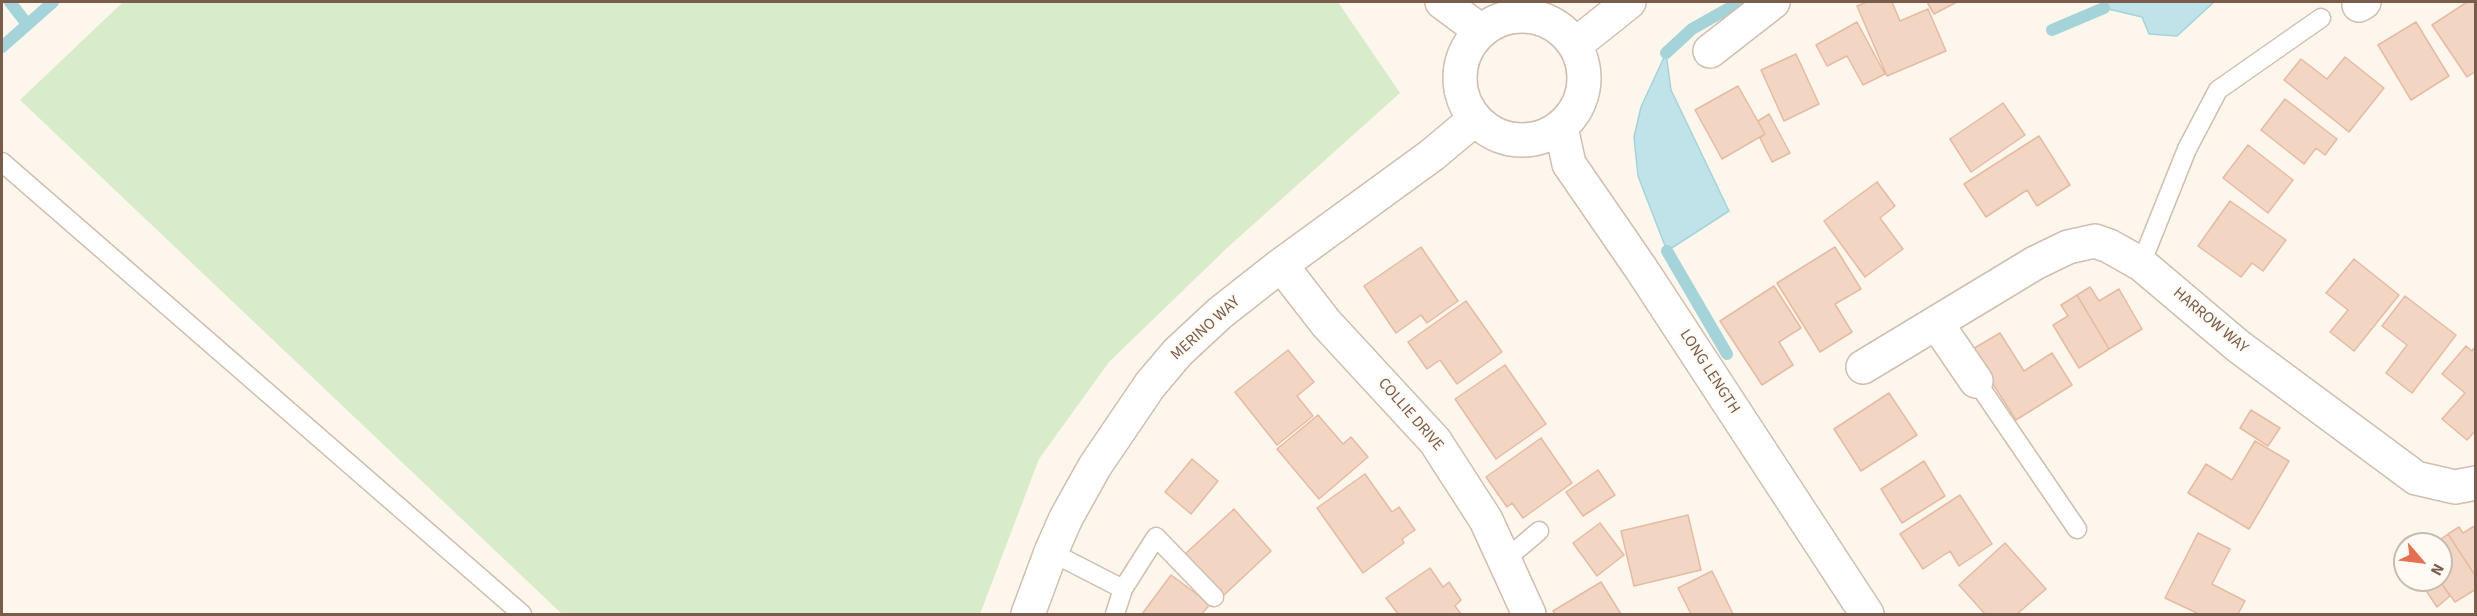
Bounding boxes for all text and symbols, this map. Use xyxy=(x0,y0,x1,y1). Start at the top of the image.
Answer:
street label: HARROW WAY xyxy=(2168,284,2252,358)
street label: MERINO WAY xyxy=(1168,293,1244,365)
street label: LONG LENGTH xyxy=(1675,326,1743,418)
street label: COLLIE DRIVE xyxy=(1373,375,1447,455)
north arrow xyxy=(2393,532,2453,592)
text: N xyxy=(2425,560,2449,579)

